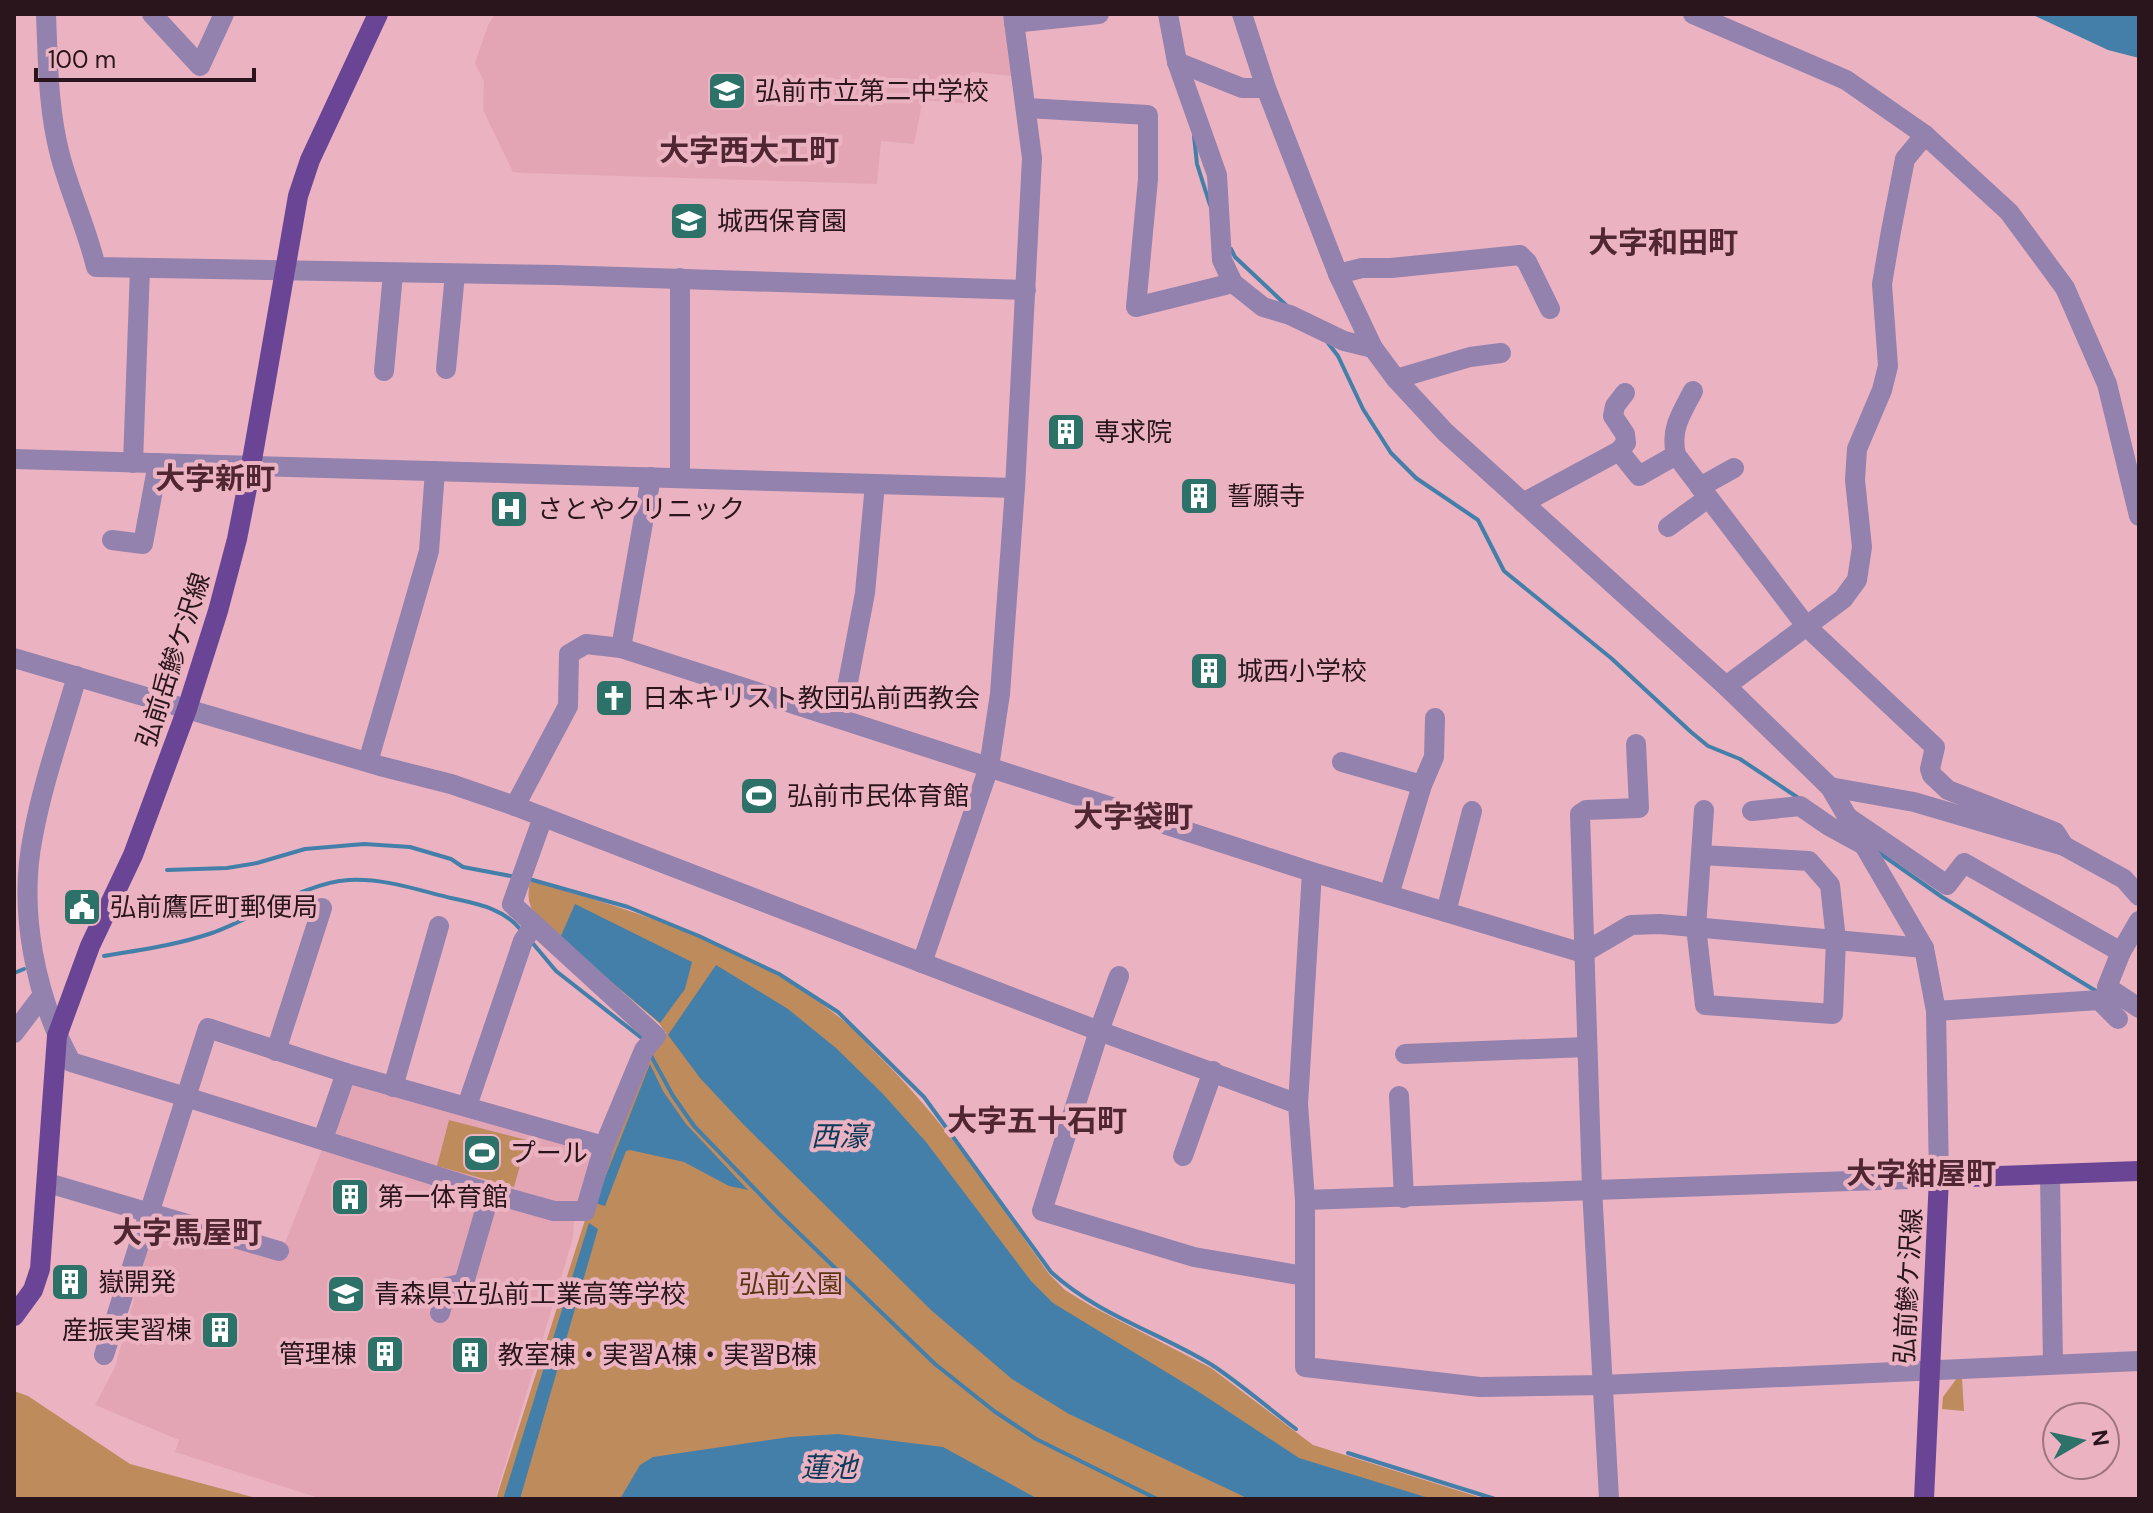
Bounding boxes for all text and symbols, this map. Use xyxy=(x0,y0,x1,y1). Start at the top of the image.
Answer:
scale bar xyxy=(36,32,254,82)
text: 100 m xyxy=(48,44,116,75)
school or university icon: 弘前市立第二中学校 xyxy=(706,70,748,112)
place label: 弘前市立第二中学校 xyxy=(755,74,989,108)
district label: 大字西大工町 xyxy=(659,131,839,170)
school or university icon: 城西保育園 xyxy=(668,200,710,242)
place label: 城西保育園 xyxy=(717,204,847,238)
district label: 大字和田町 xyxy=(1588,223,1738,262)
building icon: 専求院 xyxy=(1045,411,1087,453)
place label: 専求院 xyxy=(1094,415,1172,449)
district label: 大字新町 xyxy=(155,459,275,498)
building icon: 誓願寺 xyxy=(1178,475,1220,517)
place label: 誓願寺 xyxy=(1227,479,1305,513)
hospital icon: さとやクリニック xyxy=(488,488,530,530)
place label: さとやクリニック xyxy=(537,492,745,526)
street label: 弘前岳鰺ケ沢線 xyxy=(129,568,217,752)
building icon: 城西小学校 xyxy=(1188,650,1230,692)
place label: 城西小学校 xyxy=(1237,654,1367,688)
church icon: 日本キリスト教団弘前西教会 xyxy=(593,677,635,719)
place label: 日本キリスト教団弘前西教会 xyxy=(642,681,980,715)
sports icon: 弘前市民体育館 xyxy=(738,775,780,817)
place label: 弘前市民体育館 xyxy=(787,779,969,813)
district label: 大字袋町 xyxy=(1073,797,1193,836)
public building icon: 弘前鷹匠町郵便局 xyxy=(61,886,103,928)
place label: 弘前鷹匠町郵便局 xyxy=(110,890,318,924)
district label: 大字五十石町 xyxy=(947,1101,1127,1140)
water label: 西濠 xyxy=(811,1118,871,1155)
sports icon: プール xyxy=(461,1132,503,1174)
place label: プール xyxy=(510,1136,588,1170)
district label: 大字紺屋町 xyxy=(1846,1154,1996,1193)
building icon: 第一体育館 xyxy=(329,1176,371,1218)
place label: 第一体育館 xyxy=(378,1180,508,1214)
street label: 弘前鰺ケ沢線 xyxy=(1887,1207,1929,1365)
district label: 大字馬屋町 xyxy=(112,1213,262,1252)
building icon: 嶽開発 xyxy=(49,1261,91,1303)
place label: 嶽開発 xyxy=(98,1265,176,1299)
park label: 弘前公園 xyxy=(739,1267,843,1301)
school or university icon: 青森県立弘前工業高等学校 xyxy=(325,1273,367,1315)
place label: 青森県立弘前工業高等学校 xyxy=(374,1277,686,1311)
building icon: 産振実習棟 xyxy=(199,1309,241,1351)
place label: 産振実習棟 xyxy=(62,1313,192,1347)
building icon: 管理棟 xyxy=(364,1333,406,1375)
building icon: 教室棟・実習A棟・実習B棟 xyxy=(449,1334,491,1376)
place label: 管理棟 xyxy=(279,1337,357,1371)
place label: 教室棟・実習A棟・実習B棟 xyxy=(498,1338,817,1372)
north arrow xyxy=(2041,1401,2121,1481)
text: N xyxy=(2085,1428,2116,1448)
water label: 蓮池 xyxy=(801,1449,860,1486)

